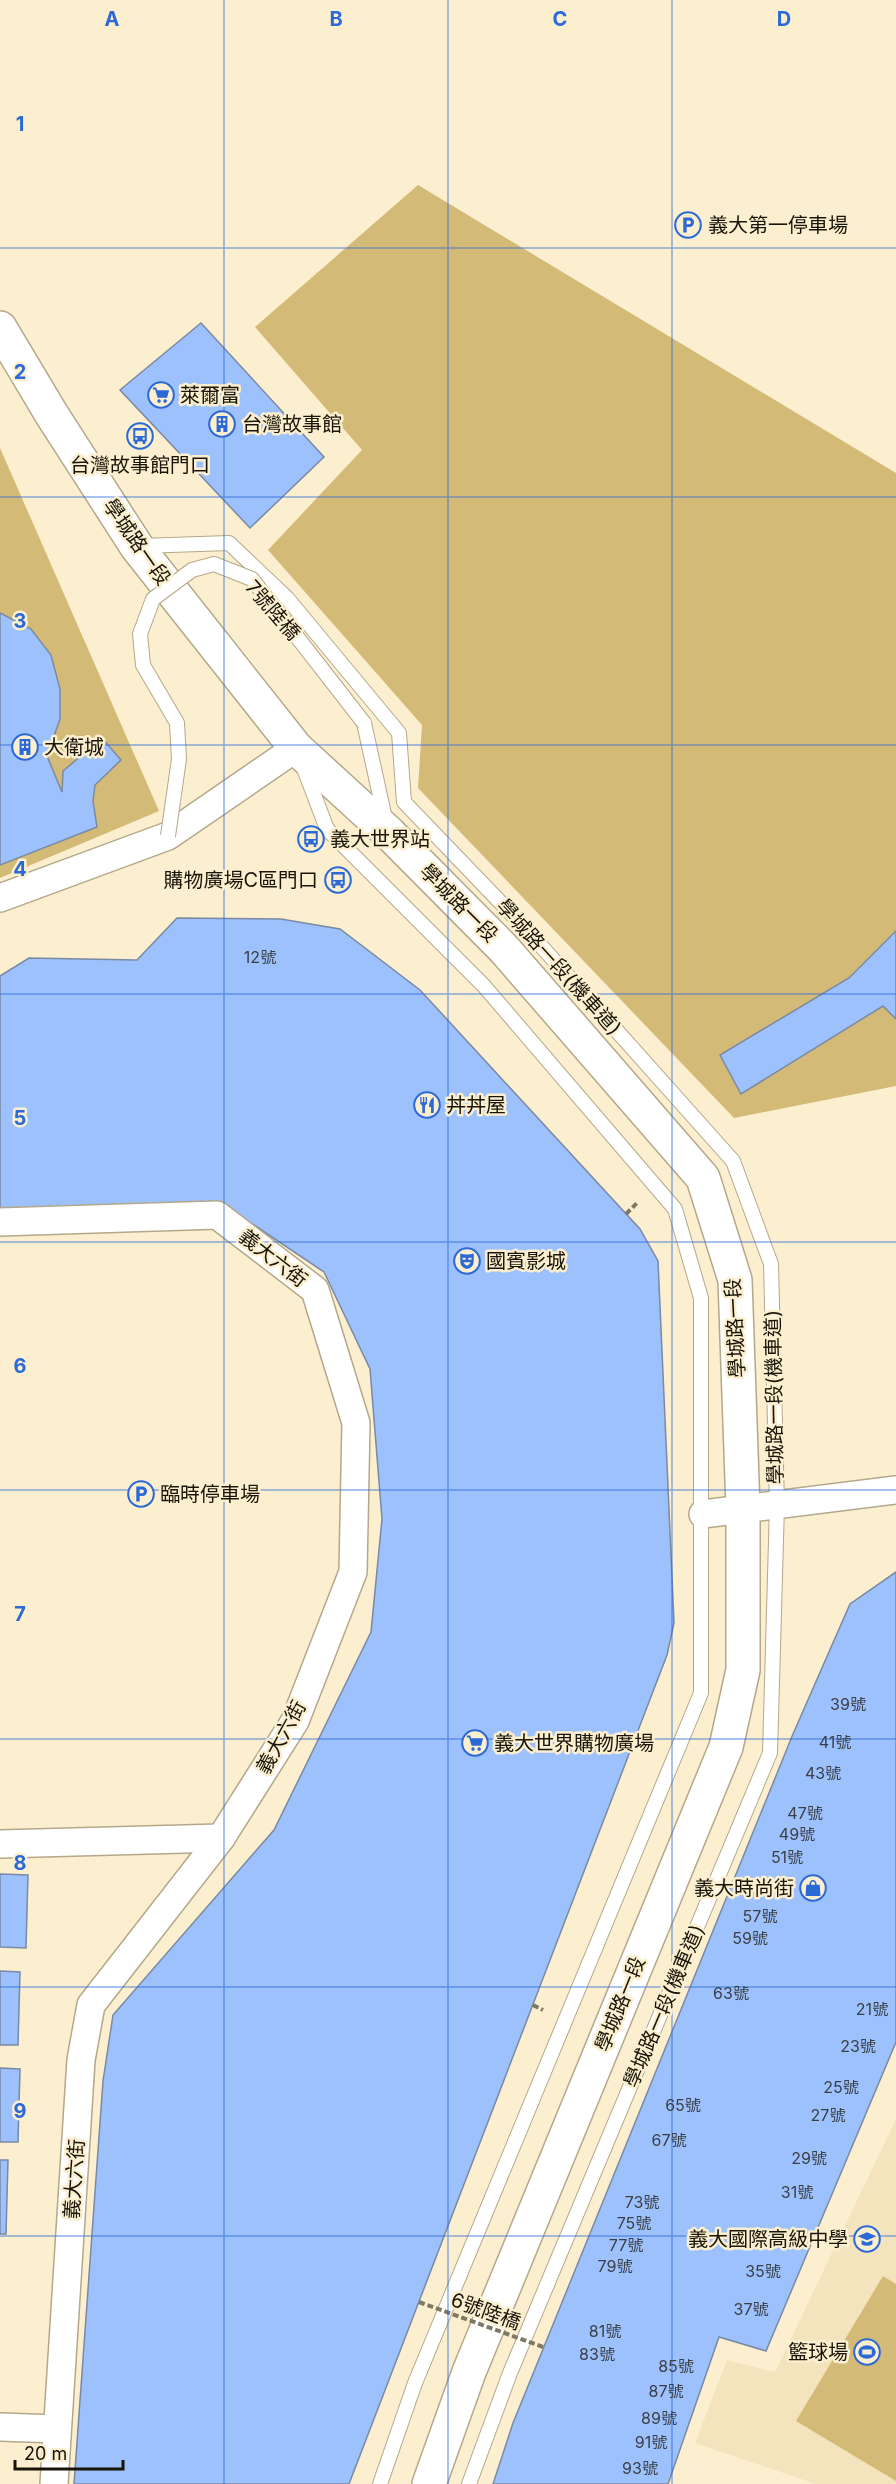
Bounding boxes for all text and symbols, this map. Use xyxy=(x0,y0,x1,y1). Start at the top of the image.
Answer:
text: A xyxy=(105,7,120,31)
text: B xyxy=(329,7,343,31)
text: C xyxy=(553,7,567,31)
text: D xyxy=(777,7,791,31)
text: 1 xyxy=(16,112,24,136)
parking icon: 義大第一停車場 xyxy=(673,210,703,240)
place label: 義大第一停車場 xyxy=(708,213,848,237)
text: 2 xyxy=(14,360,26,384)
supermarket icon: 萊爾富 xyxy=(146,380,176,410)
place label: 萊爾富 xyxy=(180,383,240,407)
building icon: 台灣故事館 xyxy=(207,409,237,439)
place label: 台灣故事館 xyxy=(242,412,342,436)
bus stop icon: 台灣故事館門口 xyxy=(125,421,155,451)
place label: 台灣故事館門口 xyxy=(70,453,210,477)
street label: 學城路一段 xyxy=(98,494,176,590)
street label: 7號陸橋 xyxy=(241,575,305,645)
text: 3 xyxy=(14,609,26,633)
building icon: 大衛城 xyxy=(10,732,40,762)
place label: 大衛城 xyxy=(44,735,104,759)
bus stop icon: 義大世界站 xyxy=(296,824,326,854)
place label: 義大世界站 xyxy=(330,827,430,851)
text: 4 xyxy=(13,857,27,881)
street label: 學城路一段 xyxy=(415,859,503,947)
bus stop icon: 購物廣場C區門口 xyxy=(323,865,353,895)
place label: 購物廣場C區門口 xyxy=(163,868,318,892)
street label: 學城路一段(機車道) xyxy=(492,894,626,1040)
house number: 12號 xyxy=(244,947,276,967)
restaurant icon: 丼丼屋 xyxy=(412,1090,442,1120)
place label: 丼丼屋 xyxy=(446,1093,506,1117)
text: 5 xyxy=(14,1106,26,1130)
street label: 義大六街 xyxy=(234,1224,312,1292)
theatre icon: 國賓影城 xyxy=(452,1246,482,1276)
place label: 國賓影城 xyxy=(486,1249,566,1273)
street label: 學城路一段 xyxy=(720,1277,750,1379)
street label: 學城路一段(機車道) xyxy=(760,1310,788,1484)
text: 6 xyxy=(14,1354,27,1378)
parking icon: 臨時停車場 xyxy=(126,1479,156,1509)
place label: 臨時停車場 xyxy=(160,1482,260,1506)
text: 7 xyxy=(14,1602,26,1626)
house number: 39號 xyxy=(830,1694,866,1714)
street label: 義大六街 xyxy=(251,1696,311,1778)
supermarket icon: 義大世界購物廣場 xyxy=(460,1728,490,1758)
place label: 義大世界購物廣場 xyxy=(494,1731,654,1755)
house number: 41號 xyxy=(819,1732,851,1752)
house number: 43號 xyxy=(805,1763,841,1783)
house number: 47號 xyxy=(787,1803,823,1823)
house number: 49號 xyxy=(779,1824,815,1844)
house number: 51號 xyxy=(771,1847,803,1867)
text: 8 xyxy=(13,1851,27,1875)
shop icon: 義大時尚街 xyxy=(798,1873,828,1903)
place label: 義大時尚街 xyxy=(694,1876,794,1900)
house number: 57號 xyxy=(743,1906,777,1926)
street label: 學城路一段(機車道) xyxy=(619,1921,709,2091)
house number: 59號 xyxy=(732,1928,768,1948)
street label: 學城路一段 xyxy=(590,1953,650,2055)
house number: 63號 xyxy=(713,1983,749,2003)
house number: 21號 xyxy=(856,1999,888,2019)
house number: 23號 xyxy=(840,2036,876,2056)
house number: 25號 xyxy=(823,2077,859,2097)
house number: 65號 xyxy=(665,2095,701,2115)
text: 9 xyxy=(14,2099,27,2123)
house number: 27號 xyxy=(811,2105,845,2125)
house number: 67號 xyxy=(652,2130,686,2150)
street label: 義大六街 xyxy=(59,2138,89,2220)
house number: 29號 xyxy=(791,2148,827,2168)
house number: 31號 xyxy=(781,2182,813,2202)
house number: 73號 xyxy=(625,2192,659,2212)
house number: 75號 xyxy=(617,2213,651,2233)
school or university icon: 義大國際高級中學 xyxy=(852,2224,882,2254)
place label: 義大國際高級中學 xyxy=(688,2227,848,2251)
house number: 77號 xyxy=(609,2235,643,2255)
house number: 79號 xyxy=(598,2256,632,2276)
house number: 35號 xyxy=(745,2261,781,2281)
street label: 6號陸橋 xyxy=(448,2287,524,2335)
house number: 37號 xyxy=(734,2299,768,2319)
house number: 81號 xyxy=(589,2321,621,2341)
sports icon: 籃球場 xyxy=(852,2337,882,2367)
place label: 籃球場 xyxy=(788,2340,848,2364)
house number: 83號 xyxy=(579,2344,615,2364)
house number: 85號 xyxy=(658,2356,694,2376)
house number: 87號 xyxy=(649,2381,683,2401)
house number: 89號 xyxy=(641,2408,677,2428)
house number: 91號 xyxy=(635,2432,667,2452)
scale bar xyxy=(15,2433,123,2471)
text: 20 m xyxy=(24,2443,67,2464)
house number: 93號 xyxy=(622,2458,658,2478)

